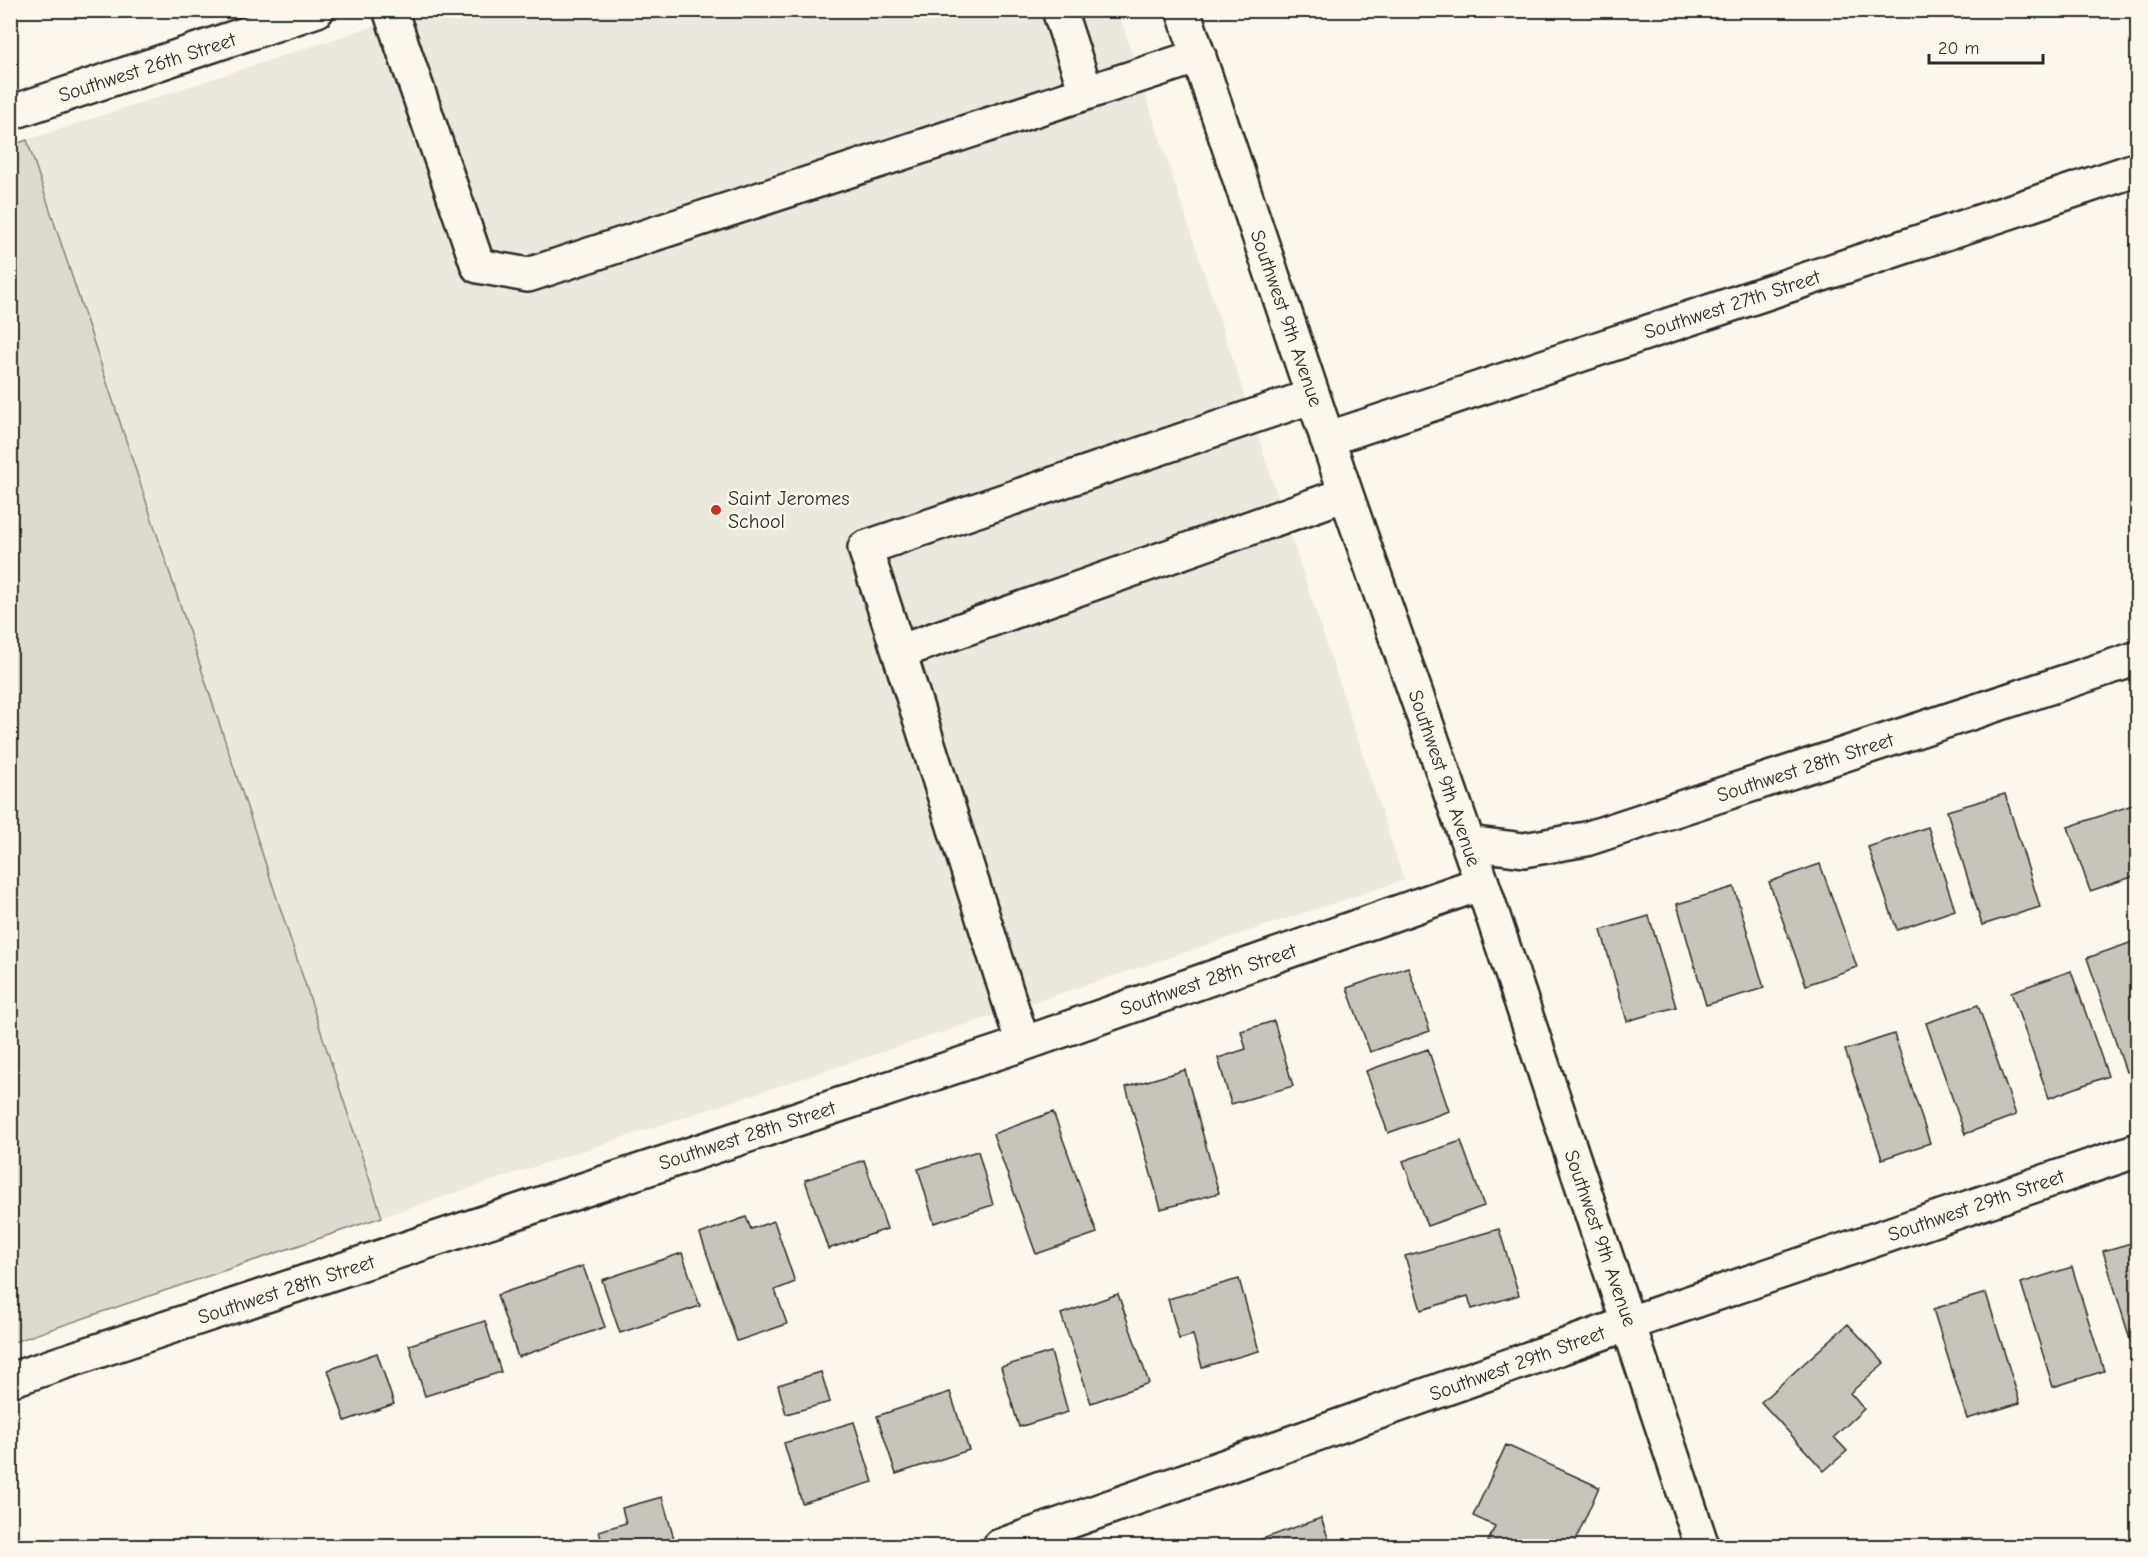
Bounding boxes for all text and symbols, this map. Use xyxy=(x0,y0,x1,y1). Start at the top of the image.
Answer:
scale bar xyxy=(1929,27,2043,65)
street label: Southwest 26th Street xyxy=(56,28,240,107)
text: 20 m xyxy=(1938,38,1979,59)
street label: Southwest 9th Avenue xyxy=(1245,227,1328,409)
street label: Southwest 27th Street xyxy=(1641,265,1824,344)
place label: Saint Jeromes School xyxy=(728,487,850,533)
marker: Saint Jeromes School xyxy=(709,503,723,517)
street label: Southwest 9th Avenue xyxy=(1403,687,1486,869)
street label: Southwest 28th Street xyxy=(1714,728,1898,807)
street label: Southwest 28th Street xyxy=(1117,938,1300,1020)
street label: Southwest 28th Street xyxy=(656,1096,840,1175)
street label: Southwest 9th Avenue xyxy=(1559,1147,1642,1329)
street label: Southwest 29th Street xyxy=(1885,1164,2069,1246)
street label: Southwest 28th Street xyxy=(195,1250,379,1329)
street label: Southwest 29th Street xyxy=(1426,1321,1609,1406)

